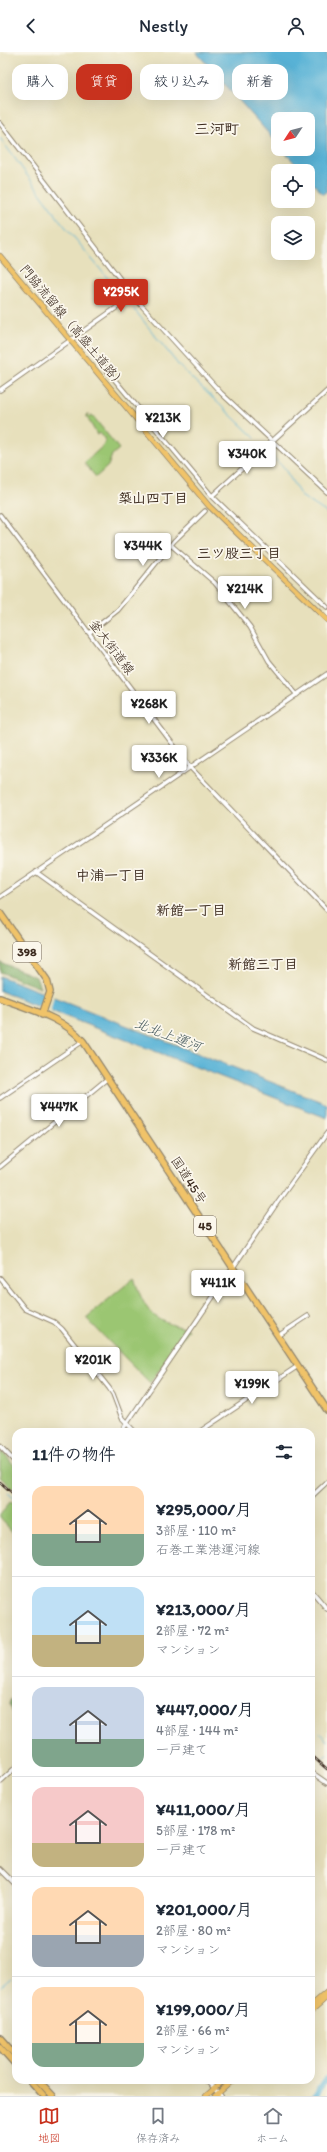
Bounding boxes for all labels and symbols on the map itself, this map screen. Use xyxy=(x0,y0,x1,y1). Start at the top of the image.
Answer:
north arrow xyxy=(271,112,315,156)
district label: 三河町 xyxy=(194,120,240,138)
street label: 門脇流留線（高盛土道路） xyxy=(17,261,129,391)
pin: ¥295K xyxy=(93,279,149,313)
pin: ¥213K xyxy=(135,405,191,439)
pin: ¥340K xyxy=(219,441,275,475)
district label: 築山四丁目 xyxy=(118,490,188,507)
pin: ¥344K xyxy=(115,533,171,567)
district label: 三ツ股三丁目 xyxy=(197,545,281,562)
pin: ¥214K xyxy=(217,576,273,610)
street label: 釜大街道線 xyxy=(86,617,138,678)
pin: ¥268K xyxy=(121,691,177,725)
pin: ¥336K xyxy=(131,745,187,779)
district label: 中浦一丁目 xyxy=(76,867,146,884)
district label: 新館一丁目 xyxy=(156,902,226,919)
road number: 398 xyxy=(13,942,41,962)
district label: 新館三丁目 xyxy=(228,956,298,973)
water label: 北北上運河 xyxy=(132,1015,206,1056)
pin: ¥447K xyxy=(31,1094,87,1128)
street label: 国道45号 xyxy=(168,1153,210,1207)
road number: 45 xyxy=(194,1216,216,1236)
pin: ¥411K xyxy=(190,1270,246,1304)
pin: ¥201K xyxy=(65,1347,121,1381)
pin: ¥199K xyxy=(224,1371,280,1405)

